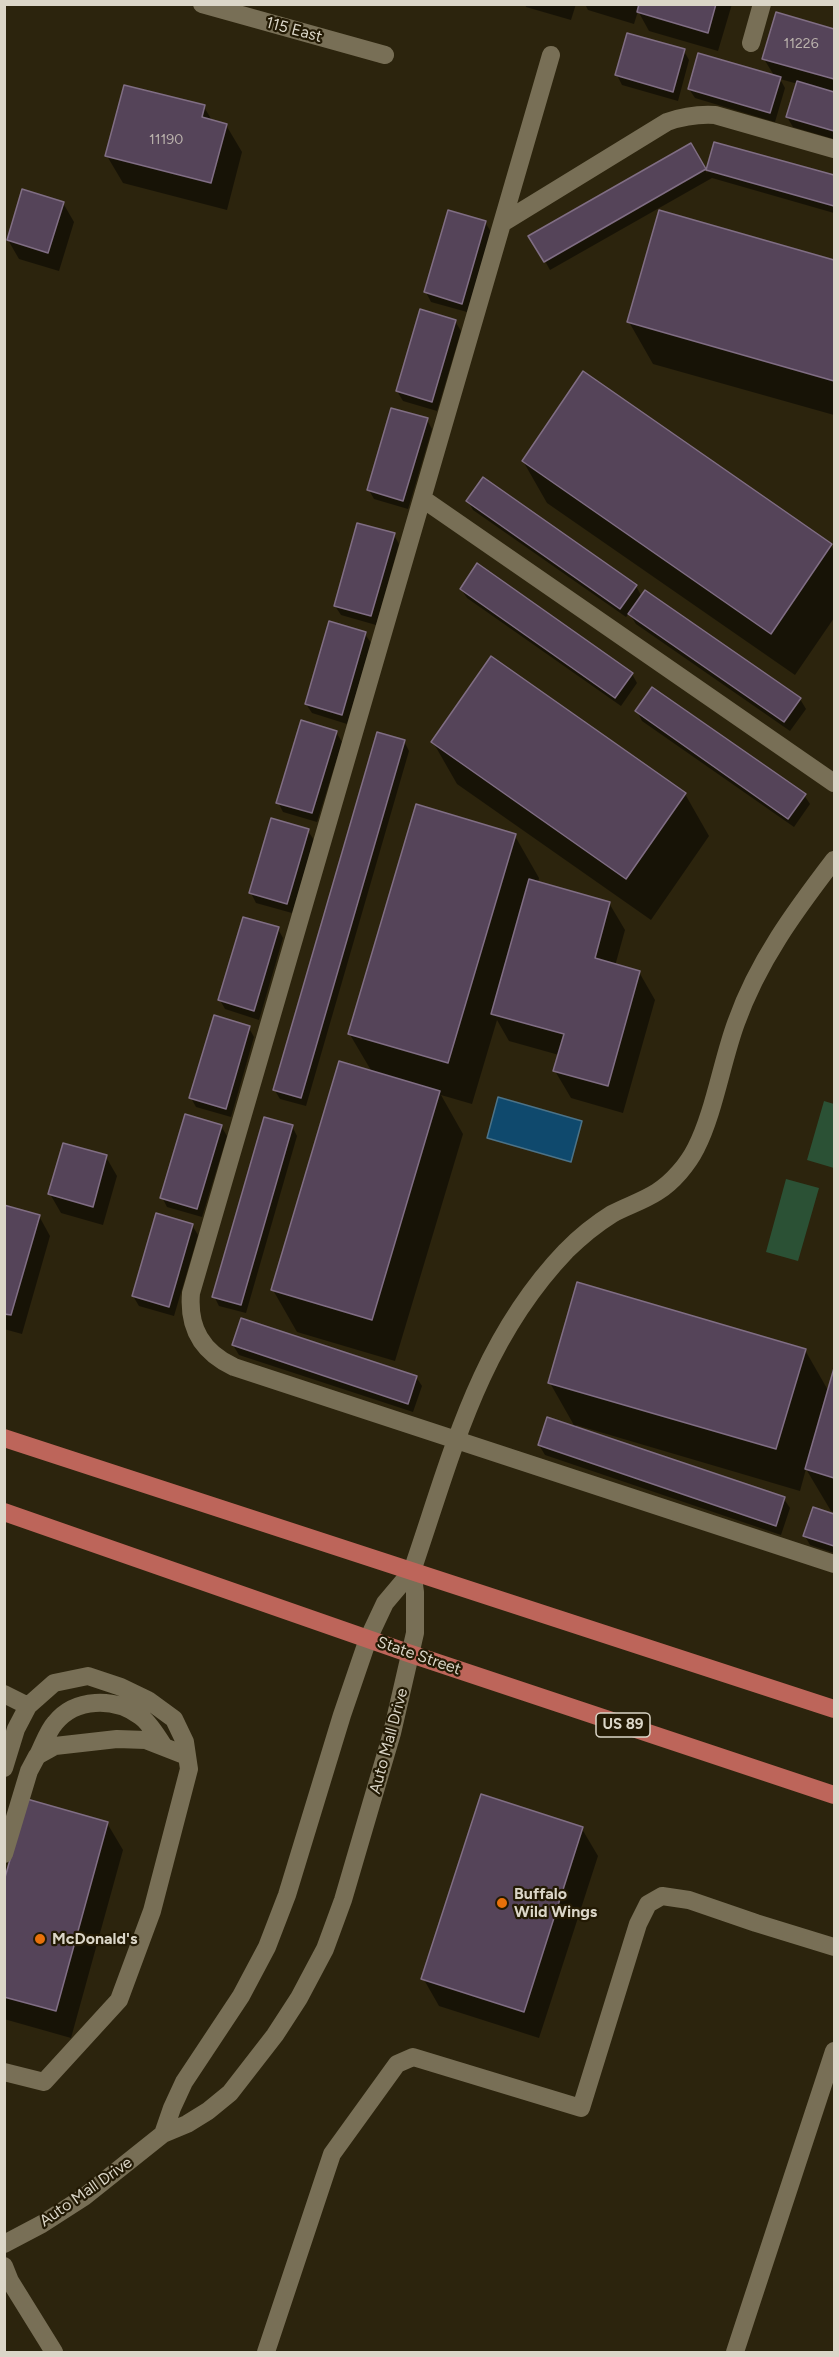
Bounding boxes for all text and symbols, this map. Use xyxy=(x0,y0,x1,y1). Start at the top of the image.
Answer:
street label: 115 East xyxy=(264,13,324,47)
house number: 11226 xyxy=(783,36,819,52)
house number: 11190 xyxy=(149,132,183,148)
street label: State Street xyxy=(375,1633,463,1679)
street label: Auto Mall Drive xyxy=(366,1686,412,1796)
road number: US 89 xyxy=(596,1713,650,1737)
place label: Buffalo Wild Wings xyxy=(514,1884,597,1922)
marker: Buffalo Wild Wings xyxy=(495,1896,509,1910)
place label: McDonald's xyxy=(52,1929,137,1949)
marker: McDonald's xyxy=(33,1932,47,1946)
street label: Auto Mall Drive xyxy=(36,2153,136,2231)

